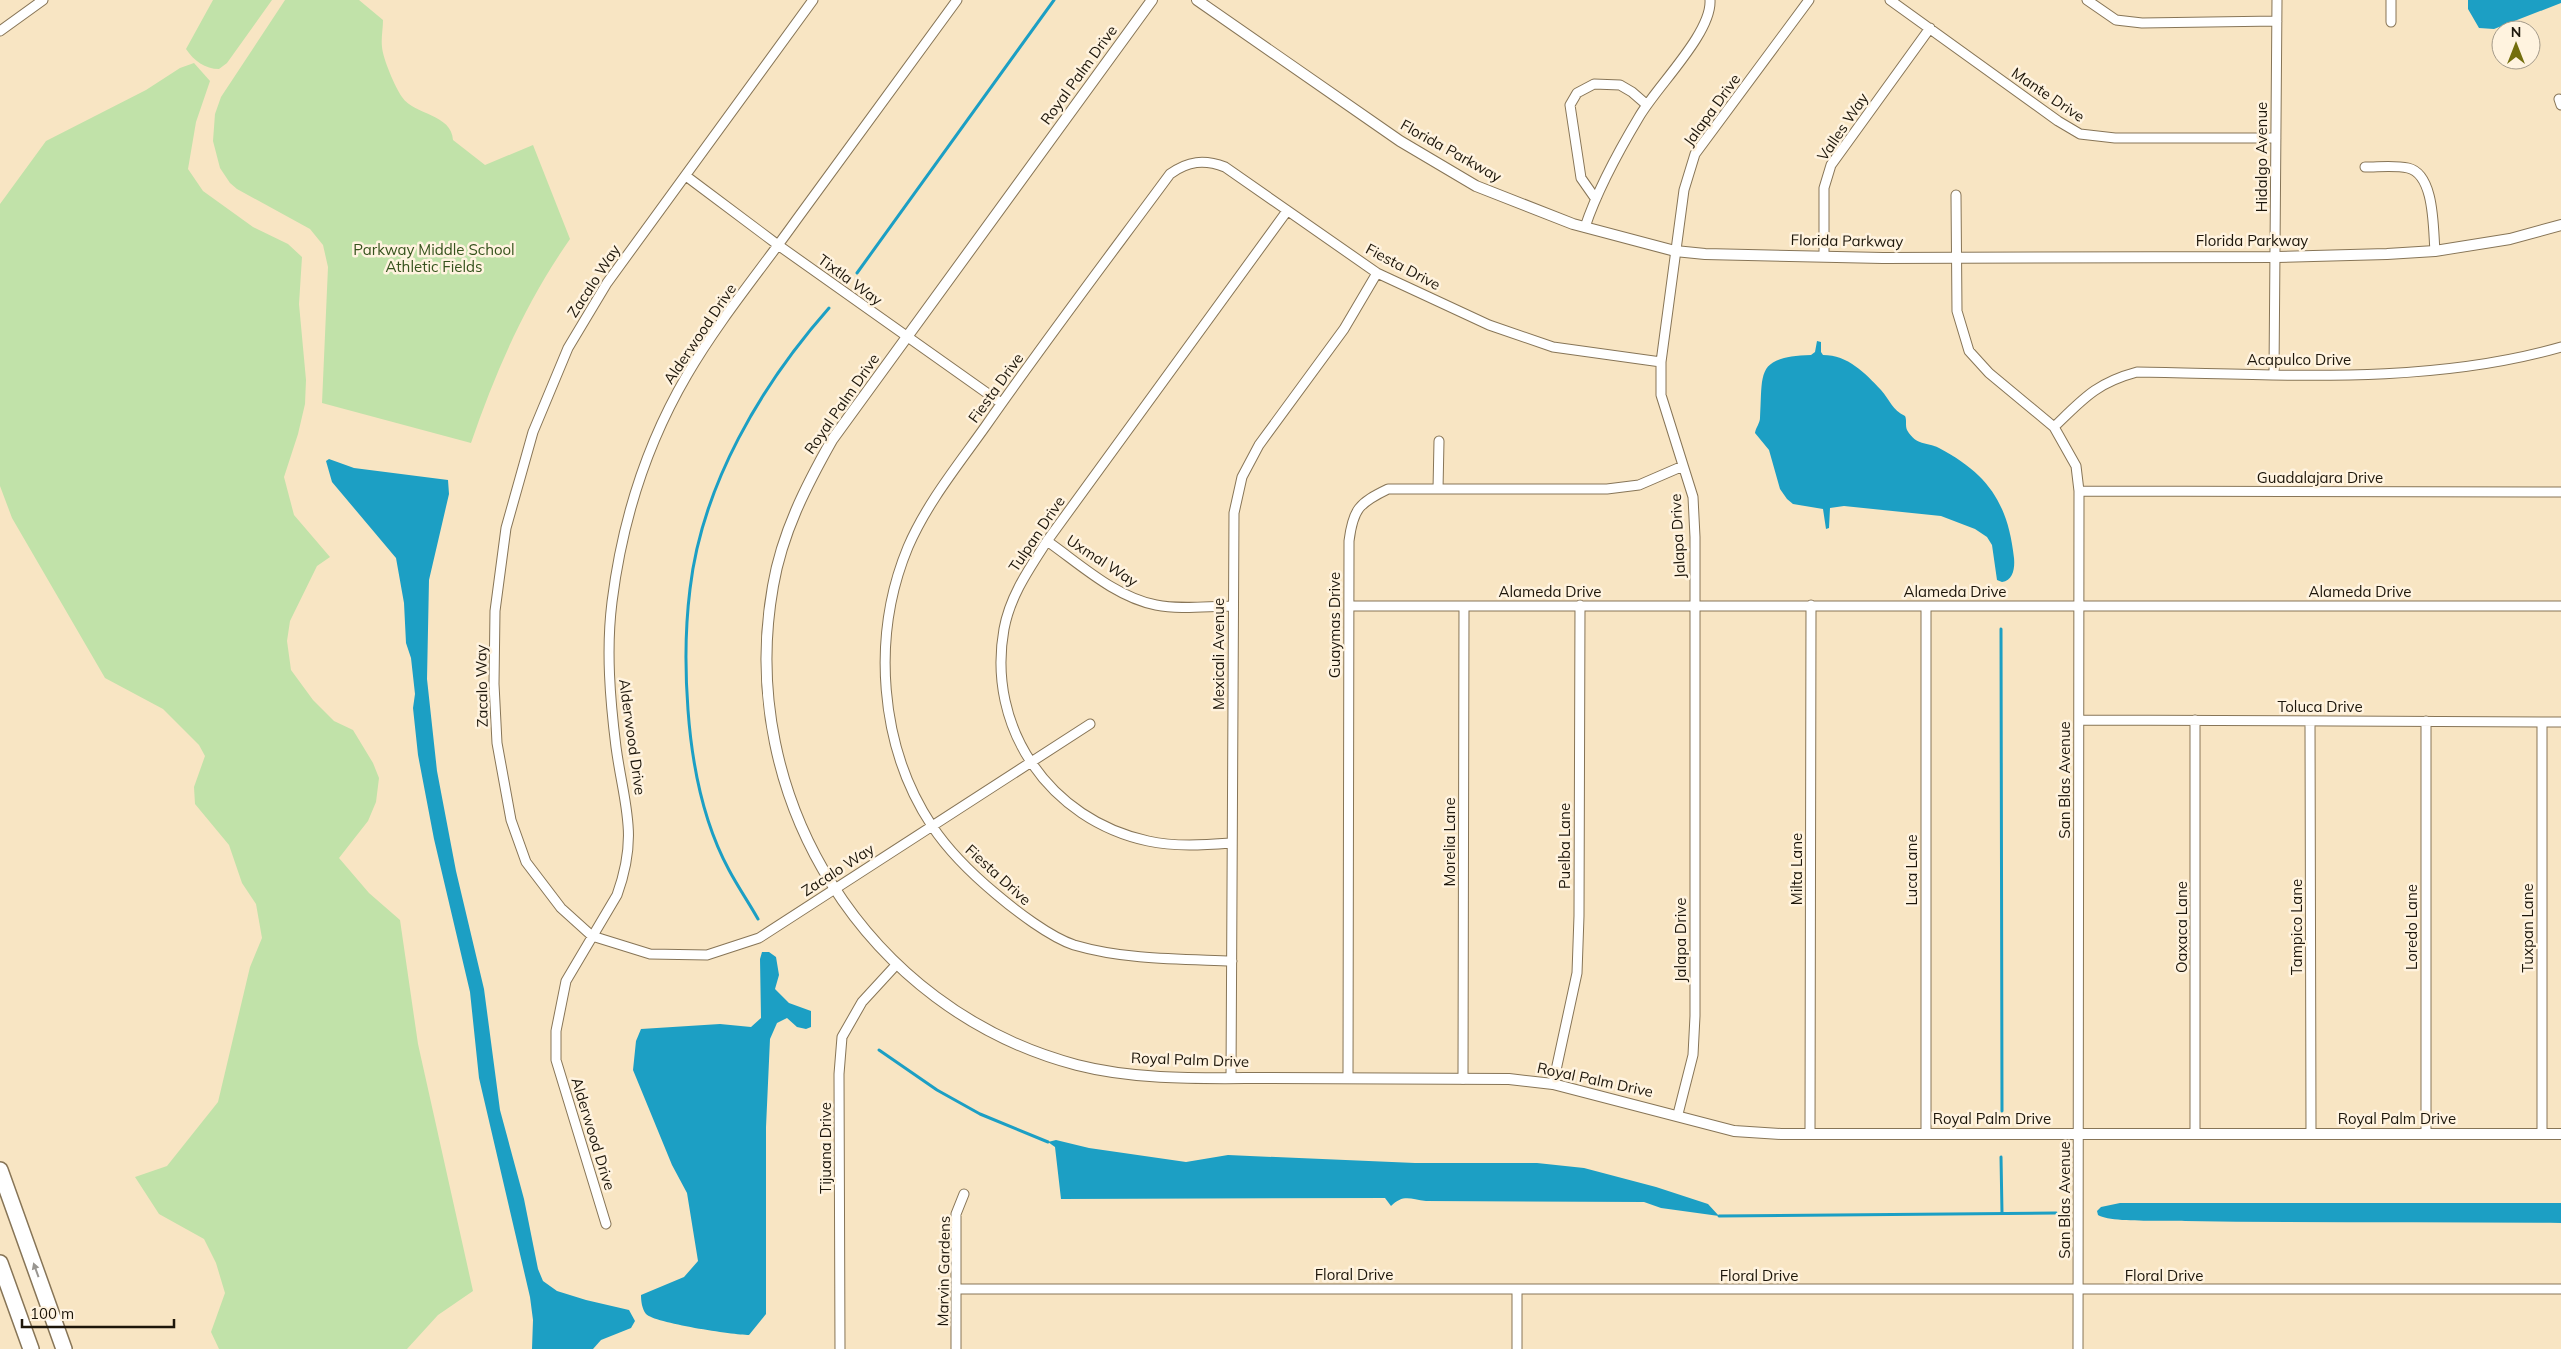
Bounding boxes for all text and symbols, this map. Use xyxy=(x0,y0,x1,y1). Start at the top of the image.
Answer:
north arrow xyxy=(2491,20,2541,70)
street label: Royal Palm Drive xyxy=(1036,21,1121,128)
text: N xyxy=(2511,23,2521,41)
street label: Mante Drive xyxy=(2008,63,2088,126)
street label: Jalapa Drive xyxy=(1679,70,1744,150)
street label: Valles Way xyxy=(1813,89,1872,164)
street label: Hidalgo Avenue xyxy=(2252,102,2271,212)
street label: Florida Parkway xyxy=(1397,115,1505,186)
street label: Florida Parkway xyxy=(1791,230,1903,251)
street label: Florida Parkway xyxy=(2196,231,2308,250)
street label: Fiesta Drive xyxy=(1363,239,1444,294)
park label: Parkway Middle School Athletic Fields xyxy=(353,240,515,276)
street label: Zacalo Way xyxy=(563,241,624,321)
street label: Tixtla Way xyxy=(814,250,886,309)
street label: Alderwood Drive xyxy=(659,280,740,387)
street label: Fiesta Drive xyxy=(964,349,1027,426)
street label: Royal Palm Drive xyxy=(800,350,883,458)
street label: Acapulco Drive xyxy=(2247,350,2351,369)
street label: Guadalajara Drive xyxy=(2257,468,2383,487)
street label: Tulpan Drive xyxy=(1004,492,1069,575)
street label: Jalapa Drive xyxy=(1666,493,1689,579)
street label: Uxmal Way xyxy=(1063,530,1142,591)
street label: Guaymas Drive xyxy=(1325,572,1344,678)
street label: Alameda Drive xyxy=(1498,582,1602,601)
street label: Alameda Drive xyxy=(1903,582,2007,601)
street label: Alameda Drive xyxy=(2308,582,2412,601)
street label: Mexicali Avenue xyxy=(1209,598,1228,710)
street label: Zacalo Way xyxy=(471,644,492,728)
street label: Alderwood Drive xyxy=(615,678,650,796)
street label: Toluca Drive xyxy=(2277,697,2363,716)
street label: San Blas Avenue xyxy=(2055,721,2074,839)
street label: Morelia Lane xyxy=(1440,797,1459,887)
street label: Puelba Lane xyxy=(1555,803,1574,889)
street label: Milta Lane xyxy=(1787,833,1806,905)
street label: Luca Lane xyxy=(1902,834,1921,906)
street label: Zacalo Way xyxy=(798,839,878,900)
street label: Fiesta Drive xyxy=(962,840,1035,909)
street label: Tampico Lane xyxy=(2287,879,2306,975)
street label: Oaxaca Lane xyxy=(2172,881,2191,973)
street label: Tuxpan Lane xyxy=(2518,883,2537,973)
street label: Loredo Lane xyxy=(2402,884,2421,970)
street label: Jalapa Drive xyxy=(1671,898,1690,982)
street label: Royal Palm Drive xyxy=(1131,1048,1249,1071)
street label: Royal Palm Drive xyxy=(1535,1058,1655,1101)
street label: Alderwood Drive xyxy=(567,1075,620,1193)
street label: Tijuana Drive xyxy=(816,1102,835,1194)
street label: Royal Palm Drive xyxy=(1933,1109,2051,1128)
street label: Royal Palm Drive xyxy=(2338,1109,2456,1128)
street label: San Blas Avenue xyxy=(2055,1141,2074,1259)
street label: Marvin Gardens xyxy=(933,1215,954,1327)
one-way arrow xyxy=(32,1262,40,1277)
street label: Floral Drive xyxy=(1315,1265,1393,1284)
street label: Floral Drive xyxy=(1720,1266,1798,1285)
street label: Floral Drive xyxy=(2125,1266,2203,1285)
scale bar xyxy=(22,1296,175,1328)
text: 100 m xyxy=(30,1304,74,1323)

